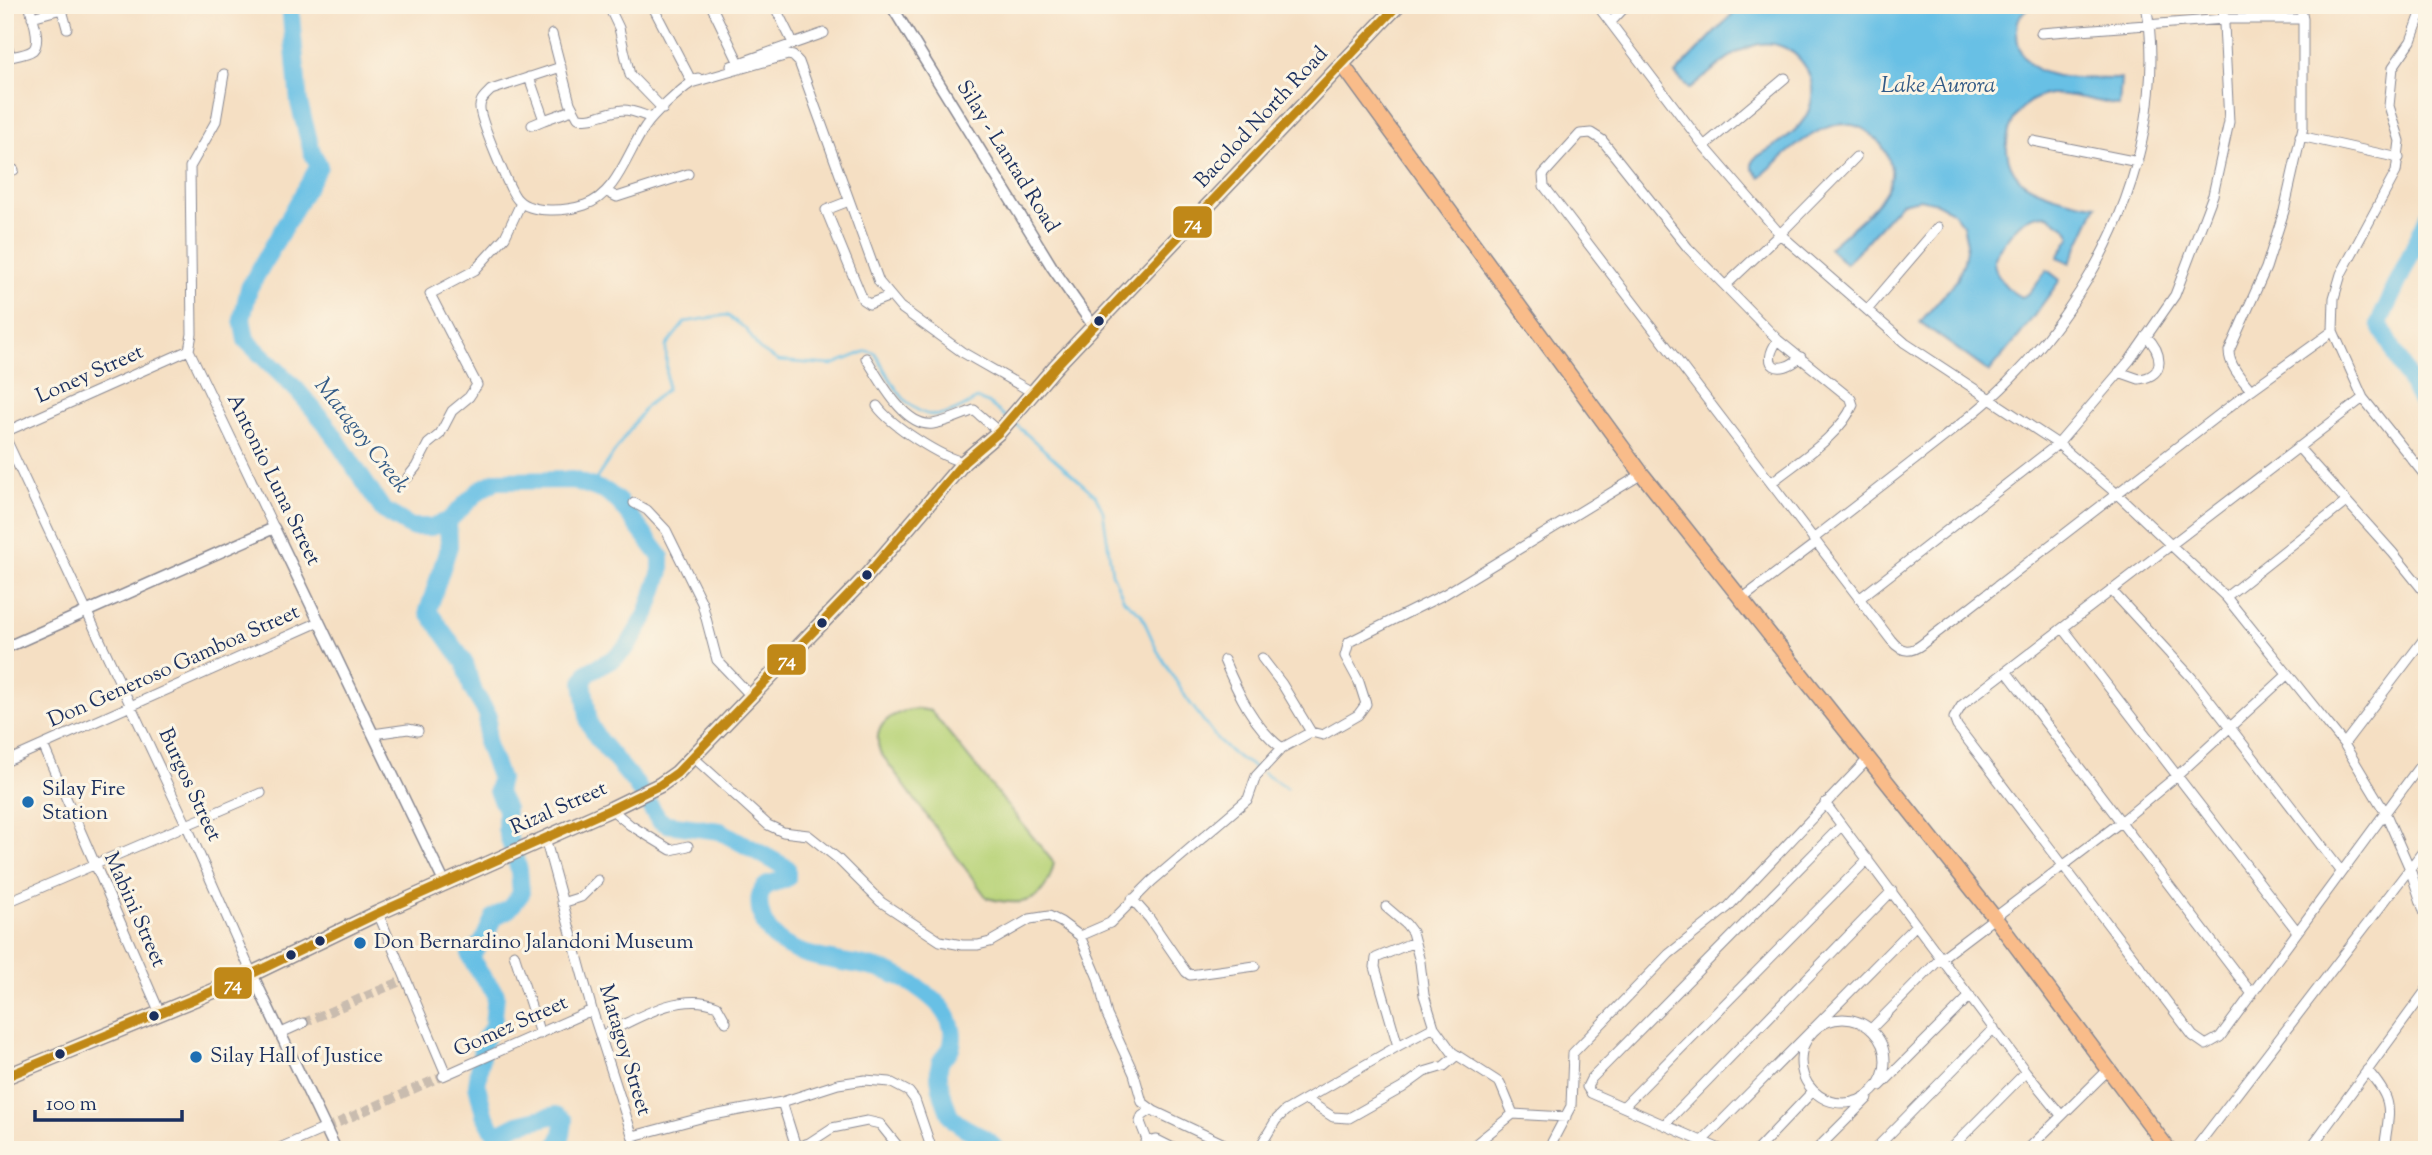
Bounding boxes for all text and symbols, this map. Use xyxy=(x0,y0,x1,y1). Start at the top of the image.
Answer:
street label: Bacolod North Road xyxy=(1188,40,1336,196)
water label: Lake Aurora xyxy=(1880,70,1996,103)
street label: Silay - Lantad Road xyxy=(948,75,1066,239)
line badge: 74 xyxy=(1172,205,1213,239)
text: 74 xyxy=(1184,211,1202,238)
unlabelled marker xyxy=(1092,314,1106,328)
street label: Loney Street xyxy=(31,338,149,412)
water label: Matagoy Creek xyxy=(305,371,417,501)
street label: Antonio Luna Street xyxy=(218,389,328,571)
unlabelled marker xyxy=(860,568,874,582)
street label: Don Generoso Gamboa Street xyxy=(43,598,305,736)
unlabelled marker xyxy=(815,616,829,630)
line badge: 74 xyxy=(766,643,807,676)
text: 74 xyxy=(778,648,796,675)
street label: Burgos Street xyxy=(150,723,228,847)
street label: Rizal Street xyxy=(506,774,612,844)
place label: Silay Fire Station xyxy=(42,775,126,829)
marker: Silay Fire Station xyxy=(20,794,36,810)
street label: Mabini Street xyxy=(95,848,173,972)
place label: Don Bernardino Jalandoni Museum xyxy=(374,928,694,958)
unlabelled marker xyxy=(313,934,327,948)
marker: Don Bernardino Jalandoni Museum xyxy=(352,935,368,951)
unlabelled marker xyxy=(284,948,298,962)
line badge: 74 xyxy=(213,966,253,1000)
text: 74 xyxy=(224,972,242,999)
street label: Matagoy Street xyxy=(590,981,658,1119)
street label: Gomez Street xyxy=(449,988,573,1066)
unlabelled marker xyxy=(147,1009,161,1023)
place label: Silay Hall of Justice xyxy=(210,1042,383,1072)
unlabelled marker xyxy=(53,1047,67,1061)
marker: Silay Hall of Justice xyxy=(188,1049,204,1065)
scale bar xyxy=(35,1078,182,1122)
text: 100 m xyxy=(46,1090,97,1120)

